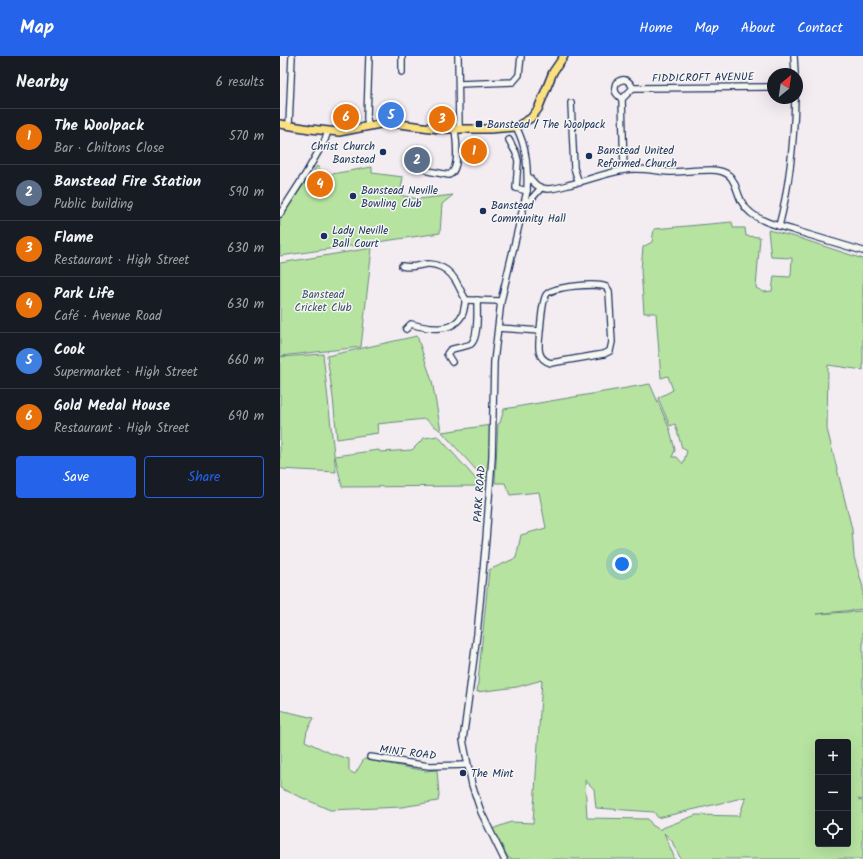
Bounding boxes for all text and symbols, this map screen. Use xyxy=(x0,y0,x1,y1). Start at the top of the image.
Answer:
text: Map xyxy=(20,13,54,43)
text: Home xyxy=(639,17,673,39)
text: Map xyxy=(695,17,719,39)
text: About xyxy=(741,17,775,39)
text: Contact xyxy=(797,17,843,39)
street label: FIDDICROFT AVENUE xyxy=(652,68,755,88)
north arrow xyxy=(767,68,803,104)
text: Nearby xyxy=(16,69,68,96)
text: 6 results xyxy=(216,72,264,93)
pin: 5 xyxy=(378,100,404,130)
pin: 6 xyxy=(333,102,359,132)
pin: 3 xyxy=(429,104,455,134)
text: The Woolpack xyxy=(54,114,144,138)
place label: Banstead / The Woolpack xyxy=(487,116,606,134)
marker: Banstead / The Woolpack xyxy=(474,119,484,129)
text: 1 xyxy=(27,126,31,147)
text: 570 m xyxy=(229,126,264,147)
pin: 1 xyxy=(461,136,487,166)
text: Bar · Chiltons Close xyxy=(54,138,164,159)
place label: Christ Church Banstead xyxy=(311,138,376,169)
place label: Banstead United Reformed Church xyxy=(597,142,677,173)
pin: 2 xyxy=(404,145,430,175)
marker: Christ Church Banstead xyxy=(378,147,388,157)
marker: Banstead United Reformed Church xyxy=(584,151,594,161)
pin: 4 xyxy=(307,169,333,199)
text: Banstead Fire Station xyxy=(54,170,201,194)
text: 2 xyxy=(25,182,33,203)
text: 590 m xyxy=(229,182,264,203)
place label: Banstead Neville Bowling Club xyxy=(361,182,438,213)
marker: Banstead Neville Bowling Club xyxy=(348,191,358,201)
text: Public building xyxy=(54,194,133,215)
place label: Banstead Community Hall xyxy=(491,197,566,228)
marker: Banstead Community Hall xyxy=(478,206,488,216)
place label: Lady Neville Ball Court xyxy=(332,222,388,253)
text: Flame xyxy=(54,226,93,250)
marker: Lady Neville Ball Court xyxy=(319,231,329,241)
text: 3 xyxy=(25,238,33,259)
text: 630 m xyxy=(227,238,264,259)
text: Restaurant · High Street xyxy=(54,250,189,271)
text: Park Life xyxy=(54,282,114,306)
park label: Banstead Cricket Club xyxy=(295,286,352,317)
text: 4 xyxy=(25,294,33,315)
text: 630 m xyxy=(227,294,264,315)
text: Café · Avenue Road xyxy=(54,306,162,327)
text: Cook xyxy=(54,338,84,362)
text: 5 xyxy=(26,350,32,371)
text: 660 m xyxy=(227,350,264,371)
text: Supermarket · High Street xyxy=(54,362,198,383)
text: Gold Medal House xyxy=(54,394,170,418)
text: 6 xyxy=(25,406,33,427)
text: 690 m xyxy=(228,406,264,427)
text: Restaurant · High Street xyxy=(54,418,189,439)
button: Save xyxy=(16,456,136,498)
button: Share xyxy=(144,456,264,498)
street label: PARK ROAD xyxy=(469,465,491,523)
your location xyxy=(612,554,632,574)
map controls xyxy=(815,739,851,847)
button: + xyxy=(815,739,851,775)
street label: MINT ROAD xyxy=(379,741,437,765)
place label: The Mint xyxy=(471,765,514,783)
marker: The Mint xyxy=(458,768,468,778)
button: − xyxy=(815,775,851,811)
button: locate xyxy=(815,811,851,847)

